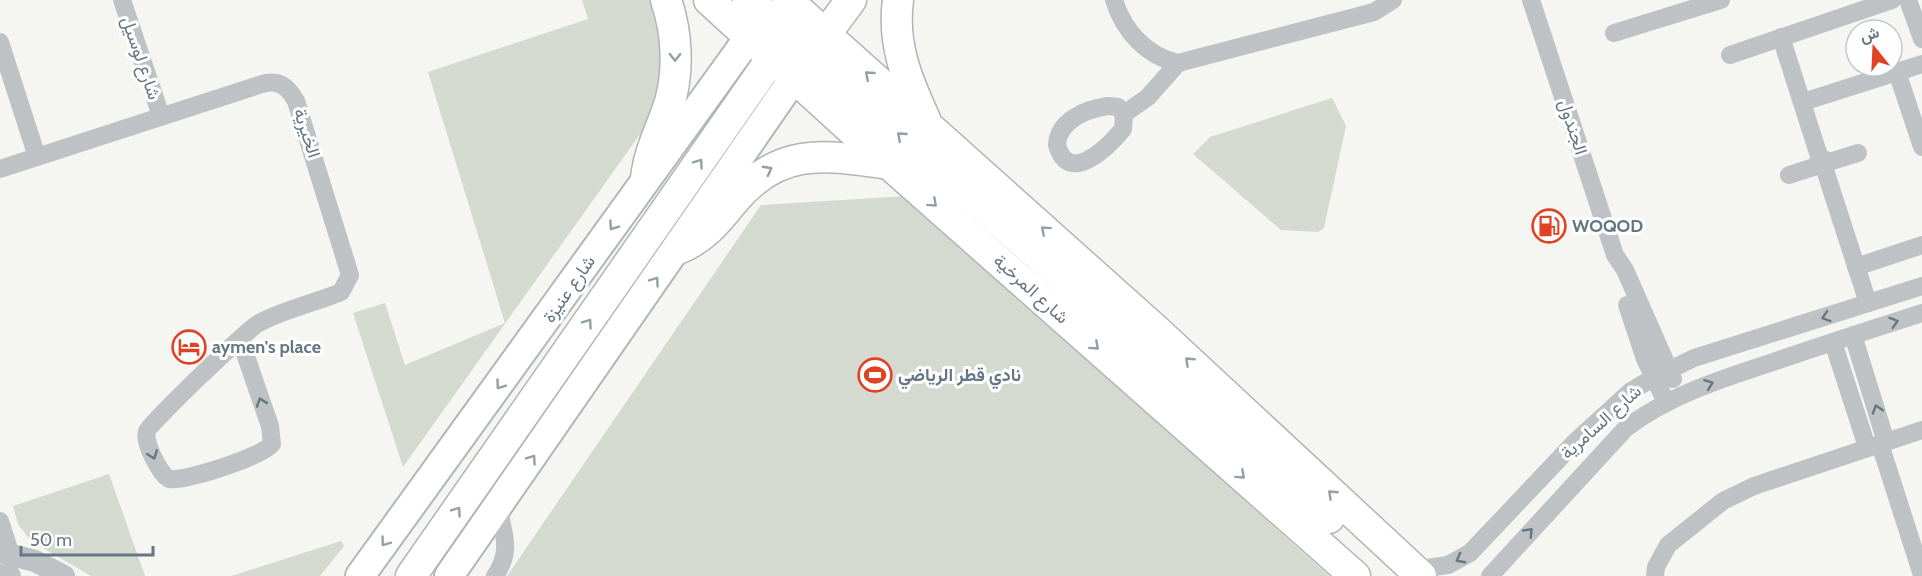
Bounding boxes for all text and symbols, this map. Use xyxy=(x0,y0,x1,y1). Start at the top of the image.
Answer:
street label: شارع لوسيل xyxy=(116,13,166,103)
north arrow xyxy=(1844,18,1904,78)
text: ش xyxy=(1857,22,1882,46)
one-way arrow xyxy=(669,53,681,62)
one-way arrow xyxy=(865,71,876,82)
street label: الجندول xyxy=(1554,97,1592,157)
street label: الخيرية xyxy=(289,106,325,160)
one-way arrow xyxy=(897,133,908,144)
one-way arrow xyxy=(692,159,703,170)
one-way arrow xyxy=(761,166,772,177)
one-way arrow xyxy=(926,196,937,207)
fuel station icon: WOQOD xyxy=(1531,208,1567,244)
place label: WOQOD xyxy=(1572,215,1643,237)
one-way arrow xyxy=(609,219,620,230)
one-way arrow xyxy=(1041,226,1051,237)
street label: شارع المرخية xyxy=(988,250,1073,329)
street label: شارع عنيزة xyxy=(538,251,601,327)
one-way arrow xyxy=(648,277,659,288)
one-way arrow xyxy=(1821,310,1832,322)
one-way arrow xyxy=(1888,317,1899,329)
one-way arrow xyxy=(581,319,592,330)
hotel icon: aymen's place xyxy=(171,329,207,365)
place label: aymen's place xyxy=(212,336,321,358)
one-way arrow xyxy=(1088,339,1099,350)
sports icon: نادي قطر الرياضي xyxy=(857,357,893,393)
one-way arrow xyxy=(1185,357,1196,368)
place label: نادي قطر الرياضي xyxy=(898,364,1021,390)
one-way arrow xyxy=(496,378,507,389)
one-way arrow xyxy=(1703,379,1714,392)
street label: شارع السامرية xyxy=(1556,380,1647,465)
one-way arrow xyxy=(256,397,269,408)
one-way arrow xyxy=(1872,404,1884,415)
one-way arrow xyxy=(145,449,158,460)
one-way arrow xyxy=(525,455,536,466)
one-way arrow xyxy=(1234,468,1245,479)
one-way arrow xyxy=(1328,490,1339,501)
one-way arrow xyxy=(450,506,461,517)
scale bar xyxy=(21,519,153,557)
text: 50 m xyxy=(30,529,72,551)
one-way arrow xyxy=(1521,529,1532,540)
one-way arrow xyxy=(381,536,392,547)
one-way arrow xyxy=(1455,552,1466,563)

